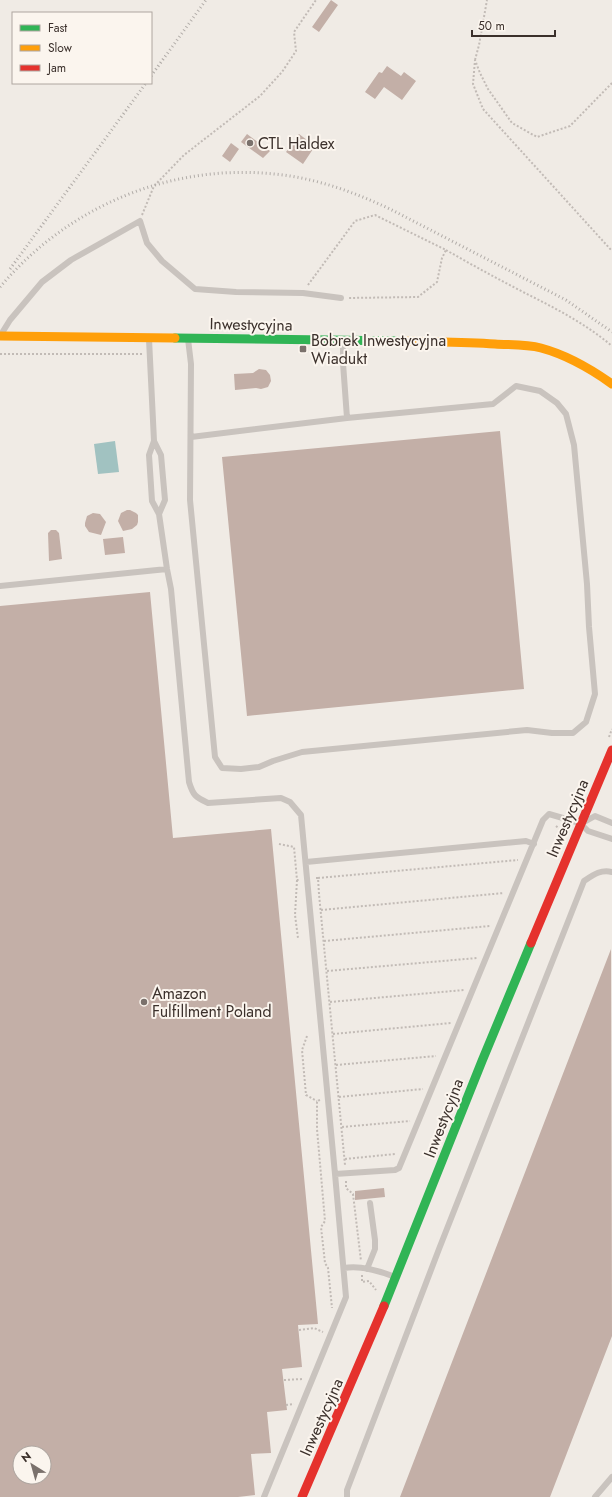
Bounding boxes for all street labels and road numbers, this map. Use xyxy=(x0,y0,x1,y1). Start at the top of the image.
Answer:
street label: Inwestycyjna xyxy=(209,312,293,337)
street label: Inwestycyjna xyxy=(541,776,594,861)
street label: Inwestycyjna xyxy=(418,1075,469,1161)
street label: Inwestycyjna xyxy=(294,1375,349,1460)

